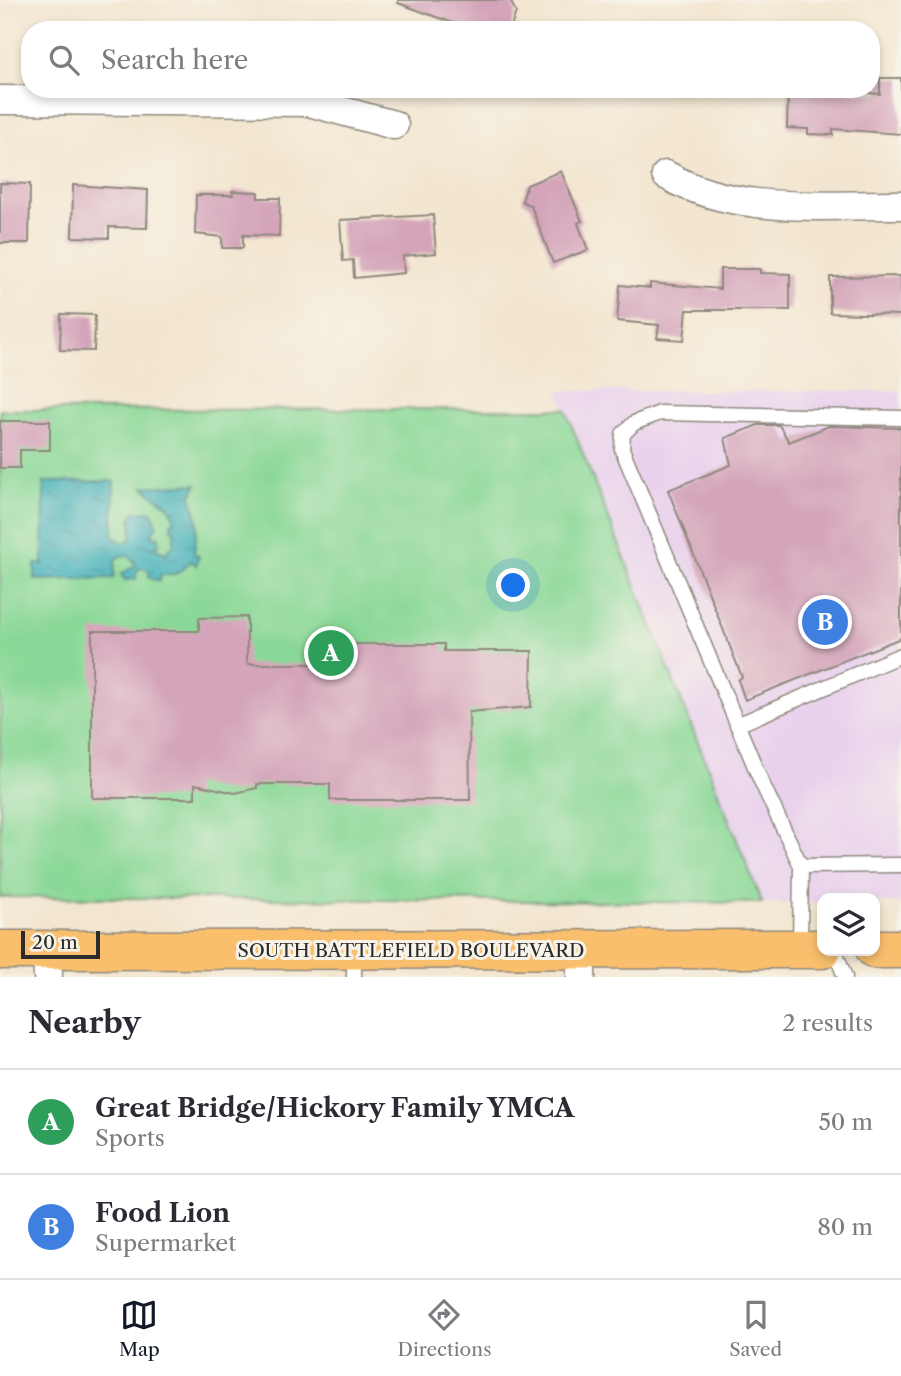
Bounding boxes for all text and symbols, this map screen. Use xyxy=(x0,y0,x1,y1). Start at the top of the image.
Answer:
search box xyxy=(21,21,880,98)
icon: search xyxy=(45,41,83,79)
text: Search here xyxy=(101,44,248,76)
your location xyxy=(496,568,530,602)
pin: B xyxy=(802,596,848,648)
pin: A xyxy=(308,627,354,679)
map controls xyxy=(817,893,880,956)
button: layers xyxy=(817,893,880,956)
scale bar xyxy=(21,928,100,960)
text: 20 m xyxy=(32,931,78,954)
street label: SOUTH BATTLEFIELD BOULEVARD xyxy=(238,939,585,962)
text: Nearby xyxy=(28,1004,141,1041)
text: 2 results xyxy=(782,1009,873,1037)
text: Great Bridge/Hickory Family YMCA xyxy=(95,1092,574,1124)
text: A xyxy=(42,1108,60,1136)
text: 50 m xyxy=(818,1108,873,1136)
text: Sports xyxy=(95,1124,165,1152)
text: Food Lion xyxy=(95,1197,230,1229)
text: B xyxy=(42,1213,60,1241)
text: 80 m xyxy=(817,1213,873,1241)
text: Supermarket xyxy=(95,1229,236,1257)
tab: Map xyxy=(119,1296,160,1361)
tab: Directions xyxy=(398,1296,491,1361)
tab: Saved xyxy=(729,1296,782,1361)

